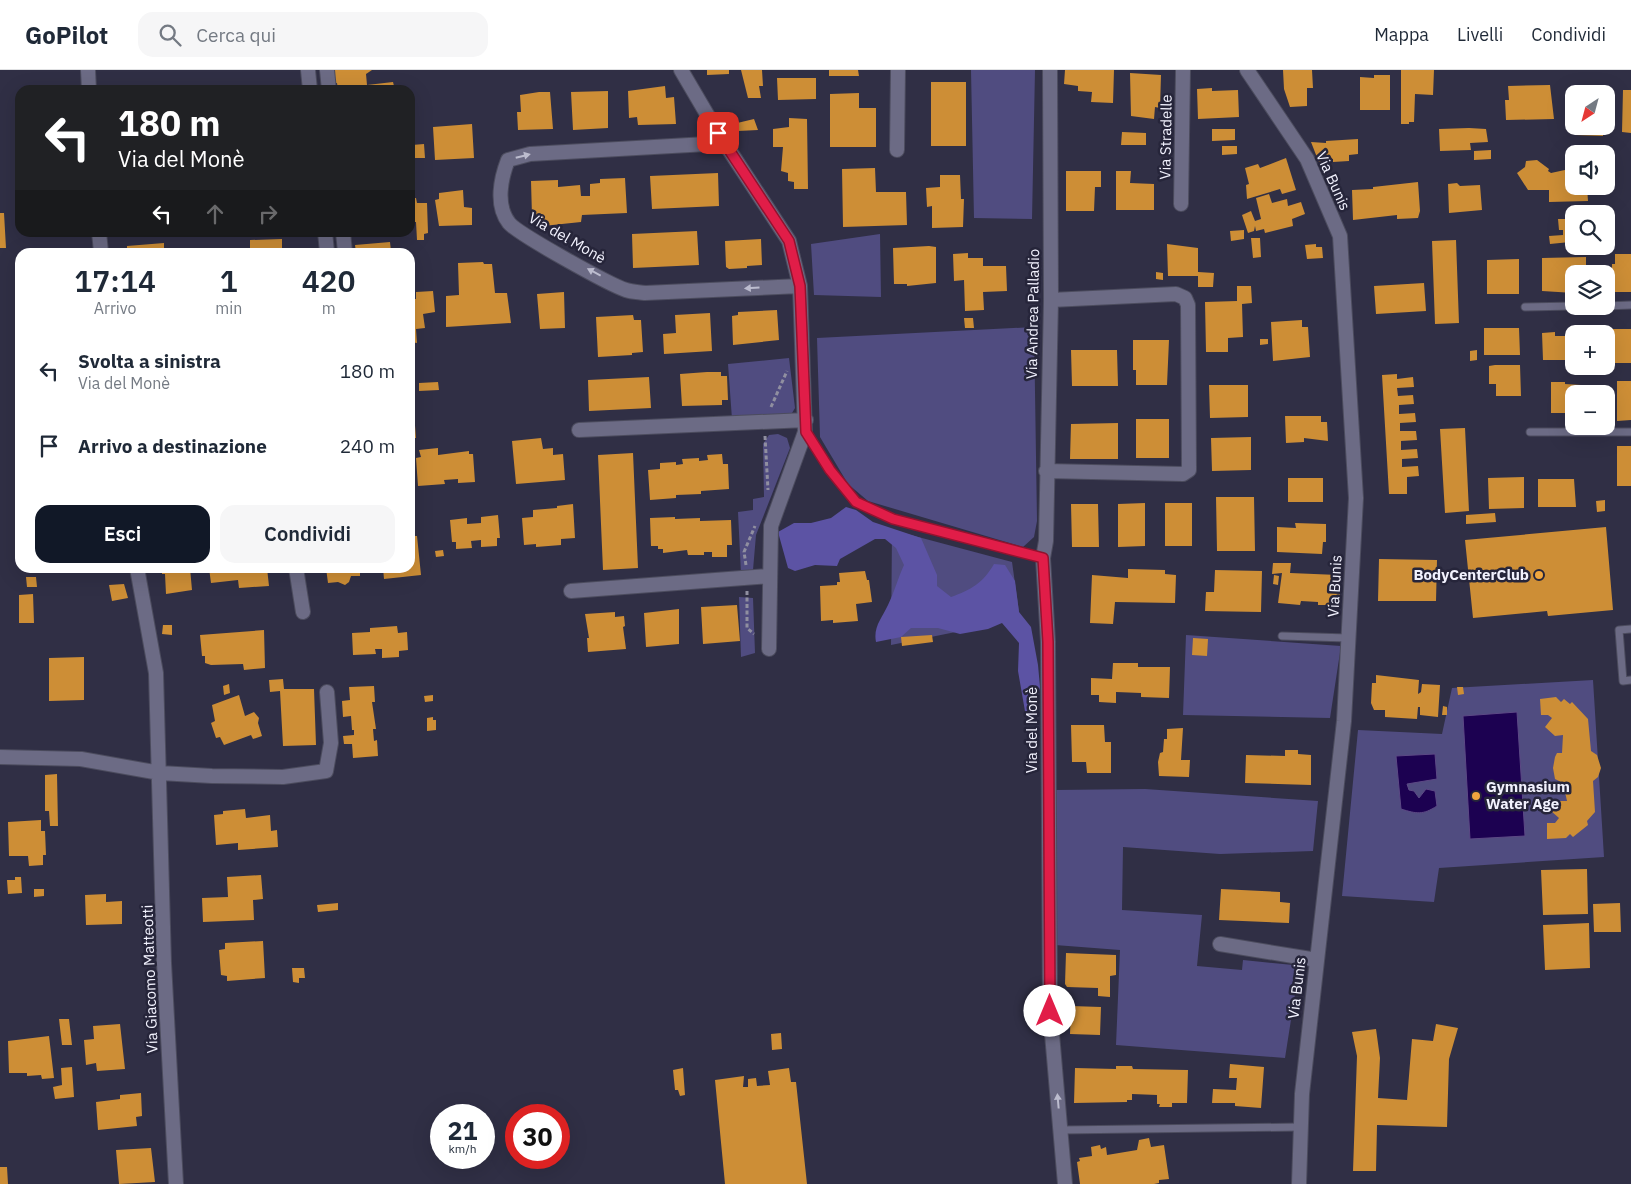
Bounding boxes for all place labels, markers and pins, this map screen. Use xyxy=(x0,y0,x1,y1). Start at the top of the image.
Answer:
pin xyxy=(697,112,739,154)
place label: BodyCenterClub xyxy=(1414,565,1529,584)
marker: BodyCenterClub xyxy=(1533,569,1545,581)
place label: Gymnasium Water Age xyxy=(1486,777,1570,813)
marker: Gymnasium Water Age xyxy=(1470,790,1482,802)

